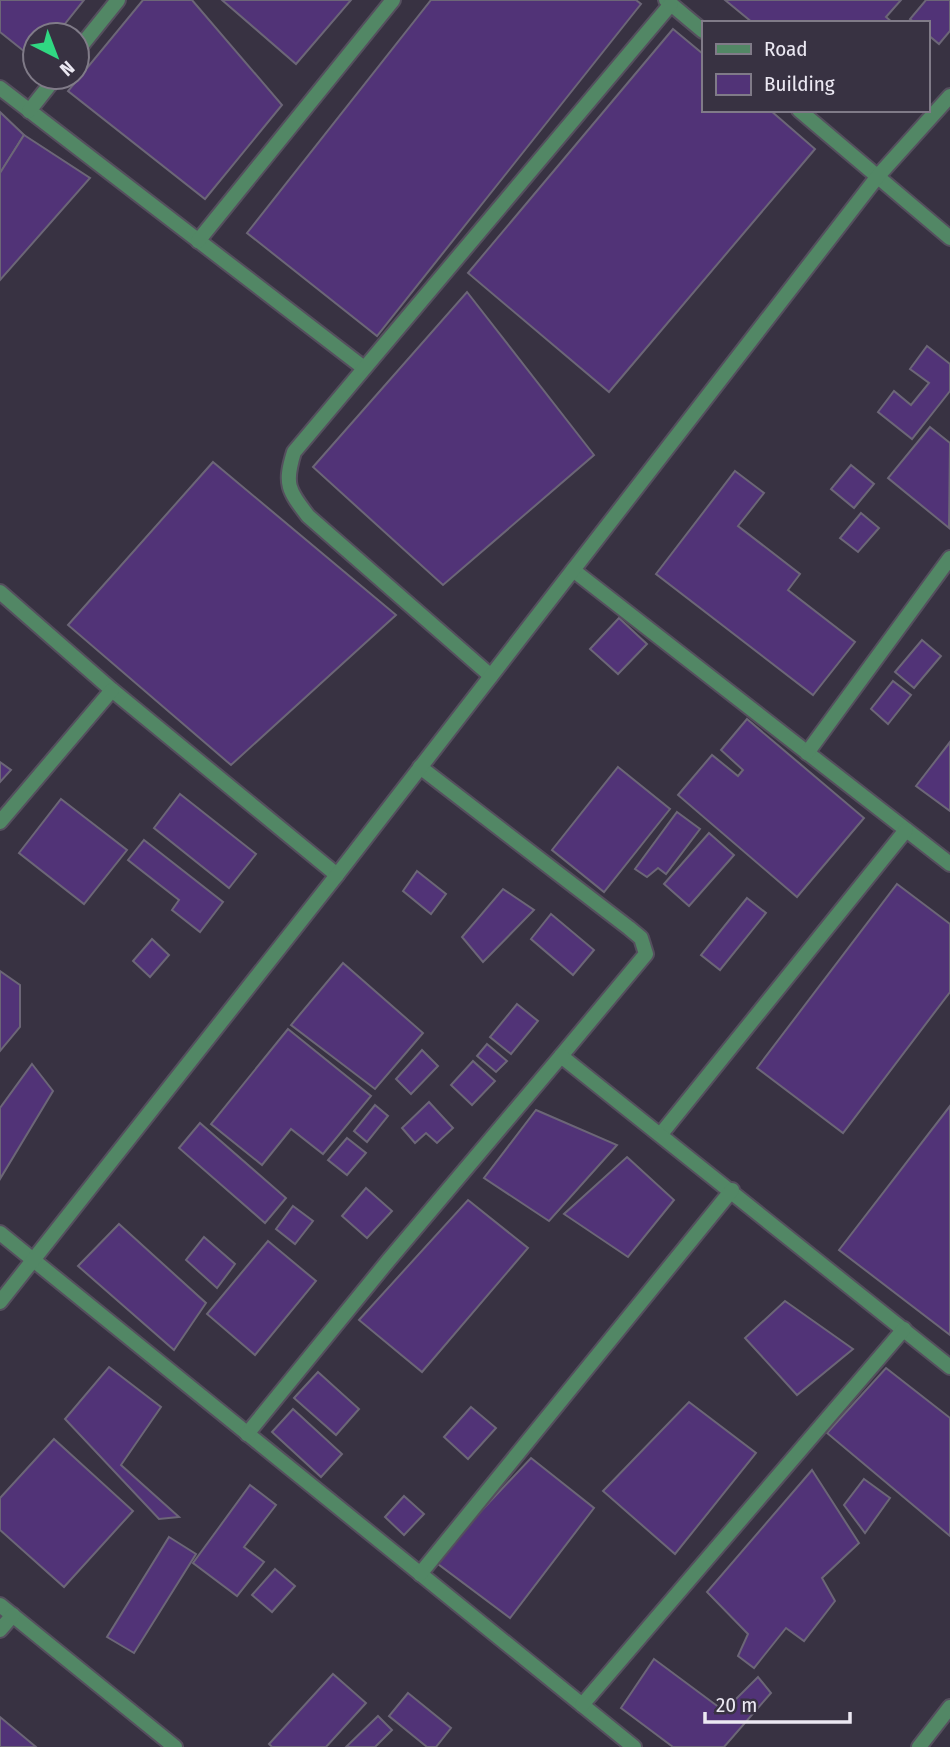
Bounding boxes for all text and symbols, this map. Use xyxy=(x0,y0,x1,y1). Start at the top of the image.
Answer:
north arrow xyxy=(21,21,91,91)
legend xyxy=(702,21,929,112)
text: Road xyxy=(764,36,808,62)
text: N xyxy=(55,56,79,81)
text: Building xyxy=(764,71,835,97)
scale bar xyxy=(705,1680,850,1724)
text: 20 m xyxy=(716,1692,757,1718)

